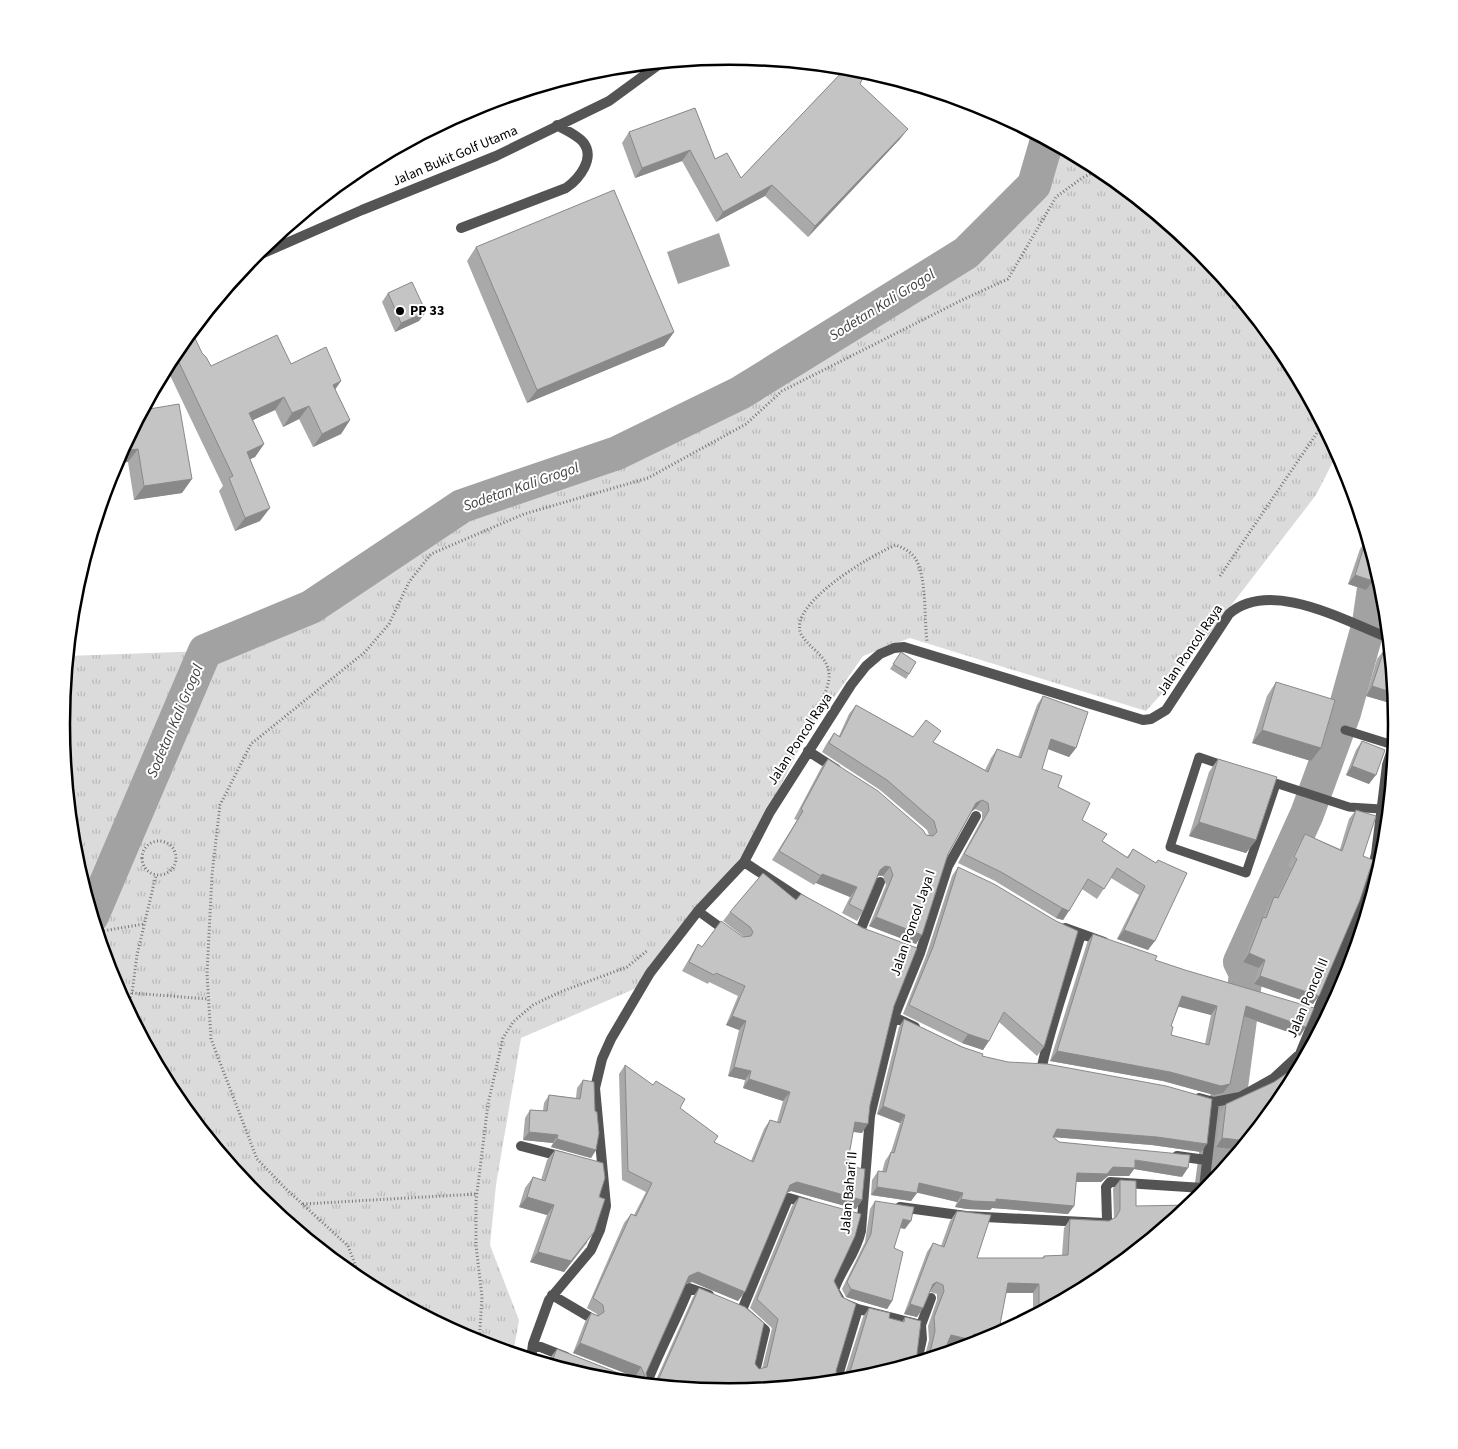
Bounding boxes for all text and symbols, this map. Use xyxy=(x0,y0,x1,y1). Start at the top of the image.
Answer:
street label: Jalan Bukit Golf Utama xyxy=(389,121,521,191)
water label: Sodetan Kali Grogol xyxy=(825,264,939,346)
place label: PP 33 xyxy=(410,301,444,321)
marker: PP 33 xyxy=(394,305,406,317)
water label: Sodetan Kali Grogol xyxy=(460,457,582,517)
street label: Jalan Poncol Raya xyxy=(1152,600,1228,700)
water label: Sodetan Kali Grogol xyxy=(142,661,208,781)
street label: Jalan Poncol Raya xyxy=(763,689,837,789)
street label: Jalan Poncol Jaya I xyxy=(885,867,941,979)
street label: Jalan Poncol II xyxy=(1282,955,1334,1041)
street label: Jalan Bahari II xyxy=(835,1151,863,1235)

